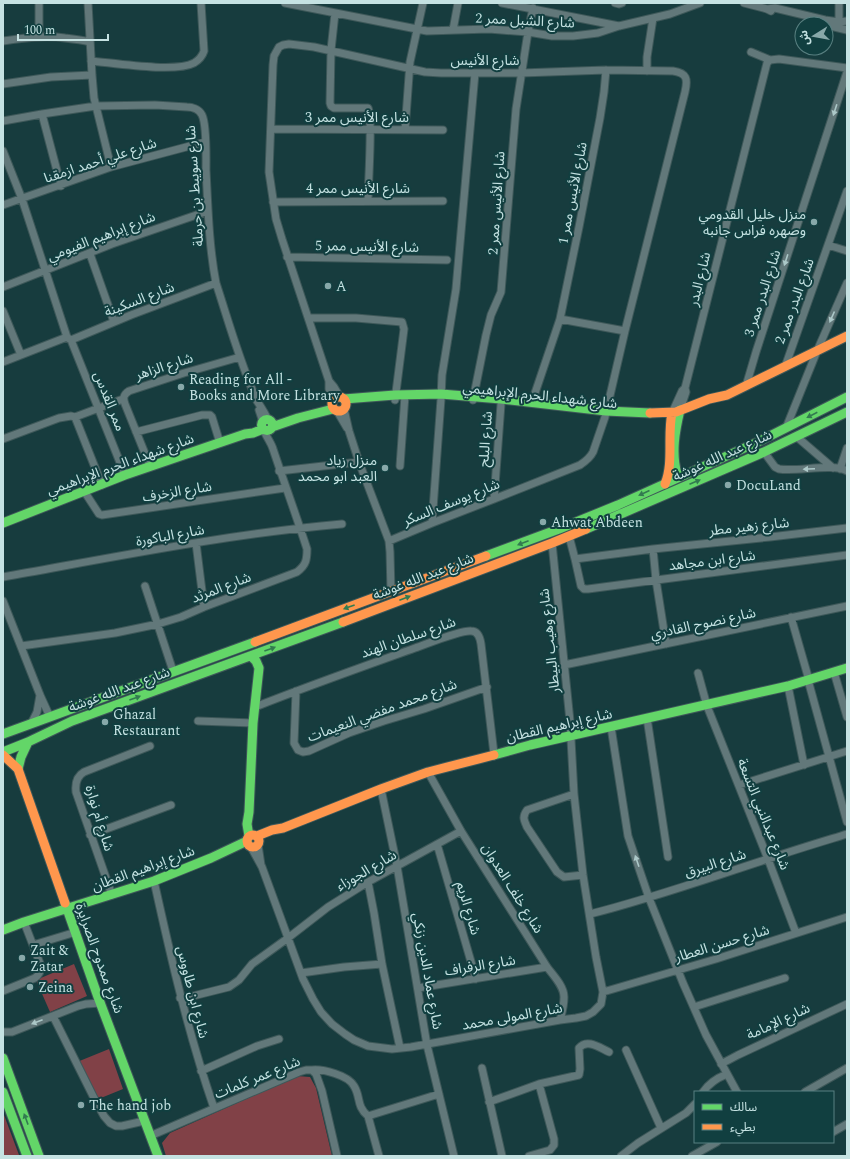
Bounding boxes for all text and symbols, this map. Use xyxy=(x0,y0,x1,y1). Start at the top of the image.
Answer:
street label: شارع الشبل ممر 2 xyxy=(475,7,575,34)
scale bar xyxy=(18,16,108,42)
north arrow xyxy=(794,16,834,56)
text: 100 m xyxy=(24,21,55,40)
text: ش xyxy=(795,29,814,47)
street label: شارع الأنيس xyxy=(450,50,520,71)
one-way arrow xyxy=(832,104,838,116)
street label: شارع الأنيس ممر 3 xyxy=(305,107,409,128)
street label: شارع سويبط بن حرملة xyxy=(180,125,209,247)
street label: شارع علي أحمد ازمقنا xyxy=(41,132,159,189)
street label: شارع الأنيس ممر 1 xyxy=(552,140,593,246)
street label: شارع الأنيس ممر 2 xyxy=(482,150,511,256)
street label: شارع الأنيس ممر 4 xyxy=(306,178,410,199)
place label: منزل خليل القدومي وصهره فراس جانبه xyxy=(698,204,806,241)
street label: شارع إبراهيم الفيومي xyxy=(44,206,158,267)
marker: منزل خليل القدومي وصهره فراس جانبه xyxy=(809,217,819,227)
street label: شارع الأنيس ممر 5 xyxy=(315,235,419,258)
street label: شارع البدر ممر 3 xyxy=(739,247,786,339)
street label: شارع البدر xyxy=(682,250,716,309)
one-way arrow xyxy=(783,254,789,266)
street label: شارع البدر ممر 2 xyxy=(769,255,820,347)
street label: شارع السكينة xyxy=(101,276,177,322)
place label: A xyxy=(336,276,347,297)
marker: A xyxy=(323,281,333,291)
one-way arrow xyxy=(829,311,835,323)
street label: شارع الزاهر xyxy=(131,347,196,386)
street label: ممر القدس xyxy=(88,368,131,434)
place label: Reading for All - Books and More Library xyxy=(189,369,341,406)
street label: شارع شهداء الحرم الإبراهيمي xyxy=(462,377,618,414)
marker: Reading for All - Books and More Library xyxy=(176,382,186,392)
street label: شارع البلح xyxy=(473,410,498,468)
one-way arrow xyxy=(806,412,818,418)
street label: شارع عبد الله غوشة xyxy=(669,424,775,487)
street label: شارع شهداء الحرم الإبراهيمي xyxy=(44,428,197,501)
place label: منزل زياد العبد ابو محمد xyxy=(298,450,377,487)
marker: منزل زياد العبد ابو محمد xyxy=(380,463,390,473)
one-way arrow xyxy=(802,466,815,472)
street label: شارع يوسف السكر xyxy=(399,473,503,532)
place label: DocuLand xyxy=(736,475,801,496)
street label: شارع الزخرف xyxy=(141,476,213,507)
one-way arrow xyxy=(689,479,701,486)
marker: DocuLand xyxy=(723,480,733,490)
one-way arrow xyxy=(637,491,649,497)
place label: Ahwat Abdeen xyxy=(551,512,643,533)
street label: شارع زهير مطر xyxy=(707,512,790,541)
marker: Ahwat Abdeen xyxy=(538,517,548,527)
street label: شارع الباكورة xyxy=(134,519,206,552)
one-way arrow xyxy=(517,540,529,546)
street label: شارع ابن مجاهد xyxy=(667,545,757,576)
street label: شارع عبد الله غوشة xyxy=(370,548,477,605)
street label: شارع المرثد xyxy=(188,566,254,608)
street label: شارع وهيب البيطار xyxy=(534,587,566,695)
one-way arrow xyxy=(400,595,412,601)
street label: شارع نصوح القادري xyxy=(648,602,758,645)
one-way arrow xyxy=(343,605,355,611)
street label: شارع سلطان الهند xyxy=(358,611,459,664)
one-way arrow xyxy=(265,645,277,651)
street label: شارع عبد الله غوشة xyxy=(66,661,173,718)
street label: شارع محمد مفضي النعيمات xyxy=(304,674,460,748)
one-way arrow xyxy=(130,695,142,701)
street label: شارع إبراهيم القطان xyxy=(504,703,614,748)
place label: Ghazal Restaurant xyxy=(113,704,180,741)
marker: Ghazal Restaurant xyxy=(100,717,110,727)
street label: شارع عبدالنبي التسعة xyxy=(731,755,796,873)
street label: شارع أم نوارة xyxy=(79,782,120,854)
street label: شارع خلف العدوان xyxy=(476,839,549,938)
street label: شارع إبراهيم القطان xyxy=(89,840,198,897)
street label: شارع البيرق xyxy=(682,844,749,883)
street label: شارع الجوزاء xyxy=(332,845,401,896)
one-way arrow xyxy=(633,855,639,867)
street label: شارع الريم xyxy=(451,879,486,937)
street label: شارع ممدوح الصرايرة xyxy=(70,900,129,1016)
street label: شارع عماد الدين زنكي xyxy=(407,911,448,1031)
street label: شارع حسن العطار xyxy=(671,919,772,968)
place label: Zait & Zatar xyxy=(30,940,69,977)
street label: شارع ابن طاووس xyxy=(171,944,214,1041)
street label: شارع الرفراف xyxy=(443,950,517,981)
marker: Zait & Zatar xyxy=(17,953,27,963)
place label: Zeina xyxy=(38,977,73,998)
marker: Zeina xyxy=(25,982,35,992)
street label: شارع المولى محمد xyxy=(460,997,564,1036)
street label: شارع الإمامة xyxy=(743,998,813,1045)
one-way arrow xyxy=(30,1020,42,1026)
street label: شارع عمر كلمات xyxy=(211,1051,303,1104)
legend xyxy=(694,1091,834,1143)
place label: The hand job xyxy=(89,1095,171,1116)
text: سالك xyxy=(730,1098,757,1117)
marker: The hand job xyxy=(76,1100,86,1110)
one-way arrow xyxy=(22,1113,28,1125)
text: بطيء xyxy=(730,1118,756,1137)

